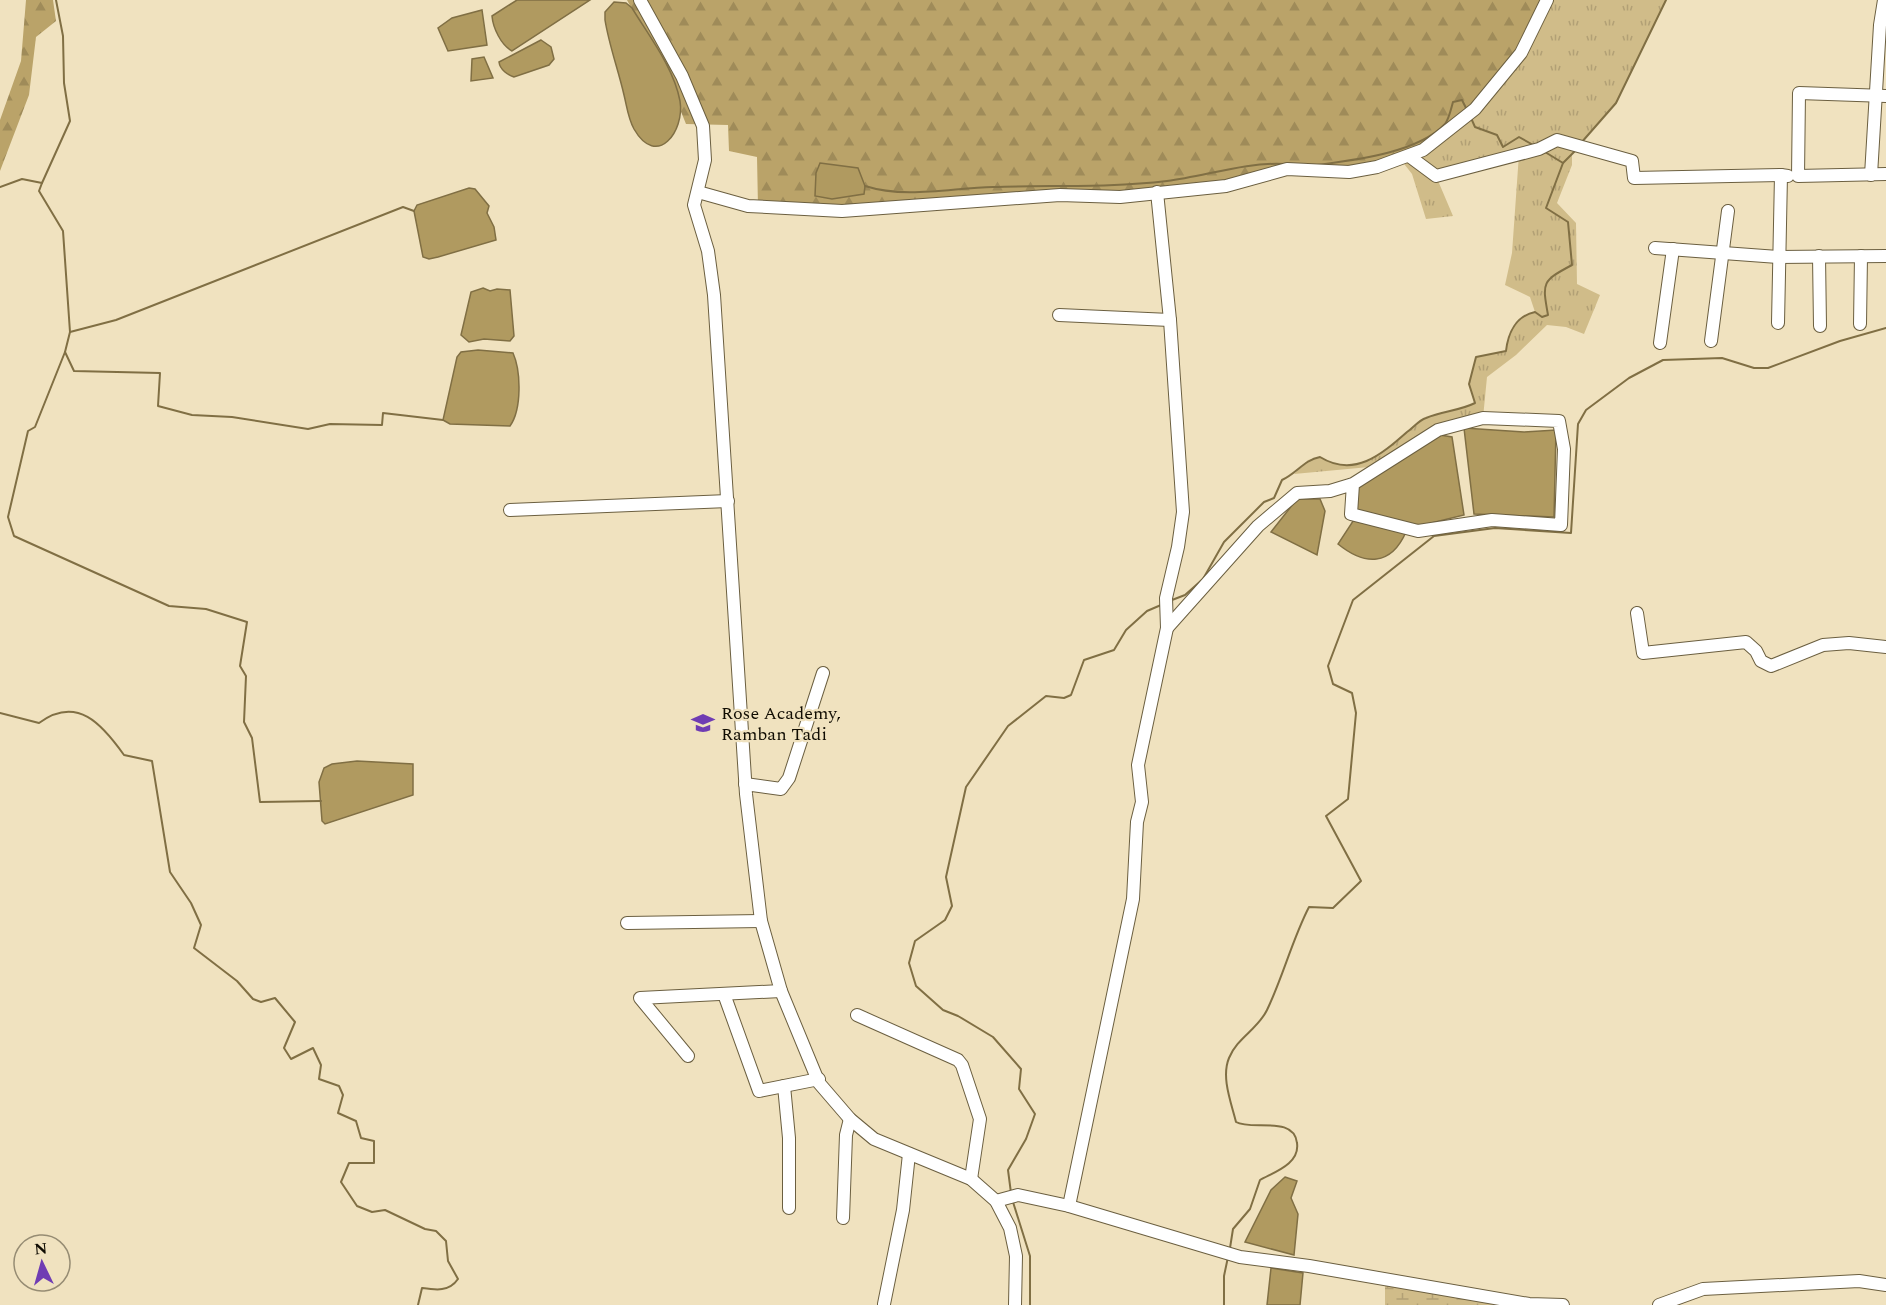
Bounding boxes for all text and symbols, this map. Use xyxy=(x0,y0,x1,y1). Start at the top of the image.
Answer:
place label: Rose Academy, Ramban Tadi xyxy=(721,700,841,748)
school or university icon: Rose Academy, Ramban Tadi xyxy=(690,710,716,736)
north arrow xyxy=(12,1233,72,1293)
text: N xyxy=(33,1237,48,1262)

